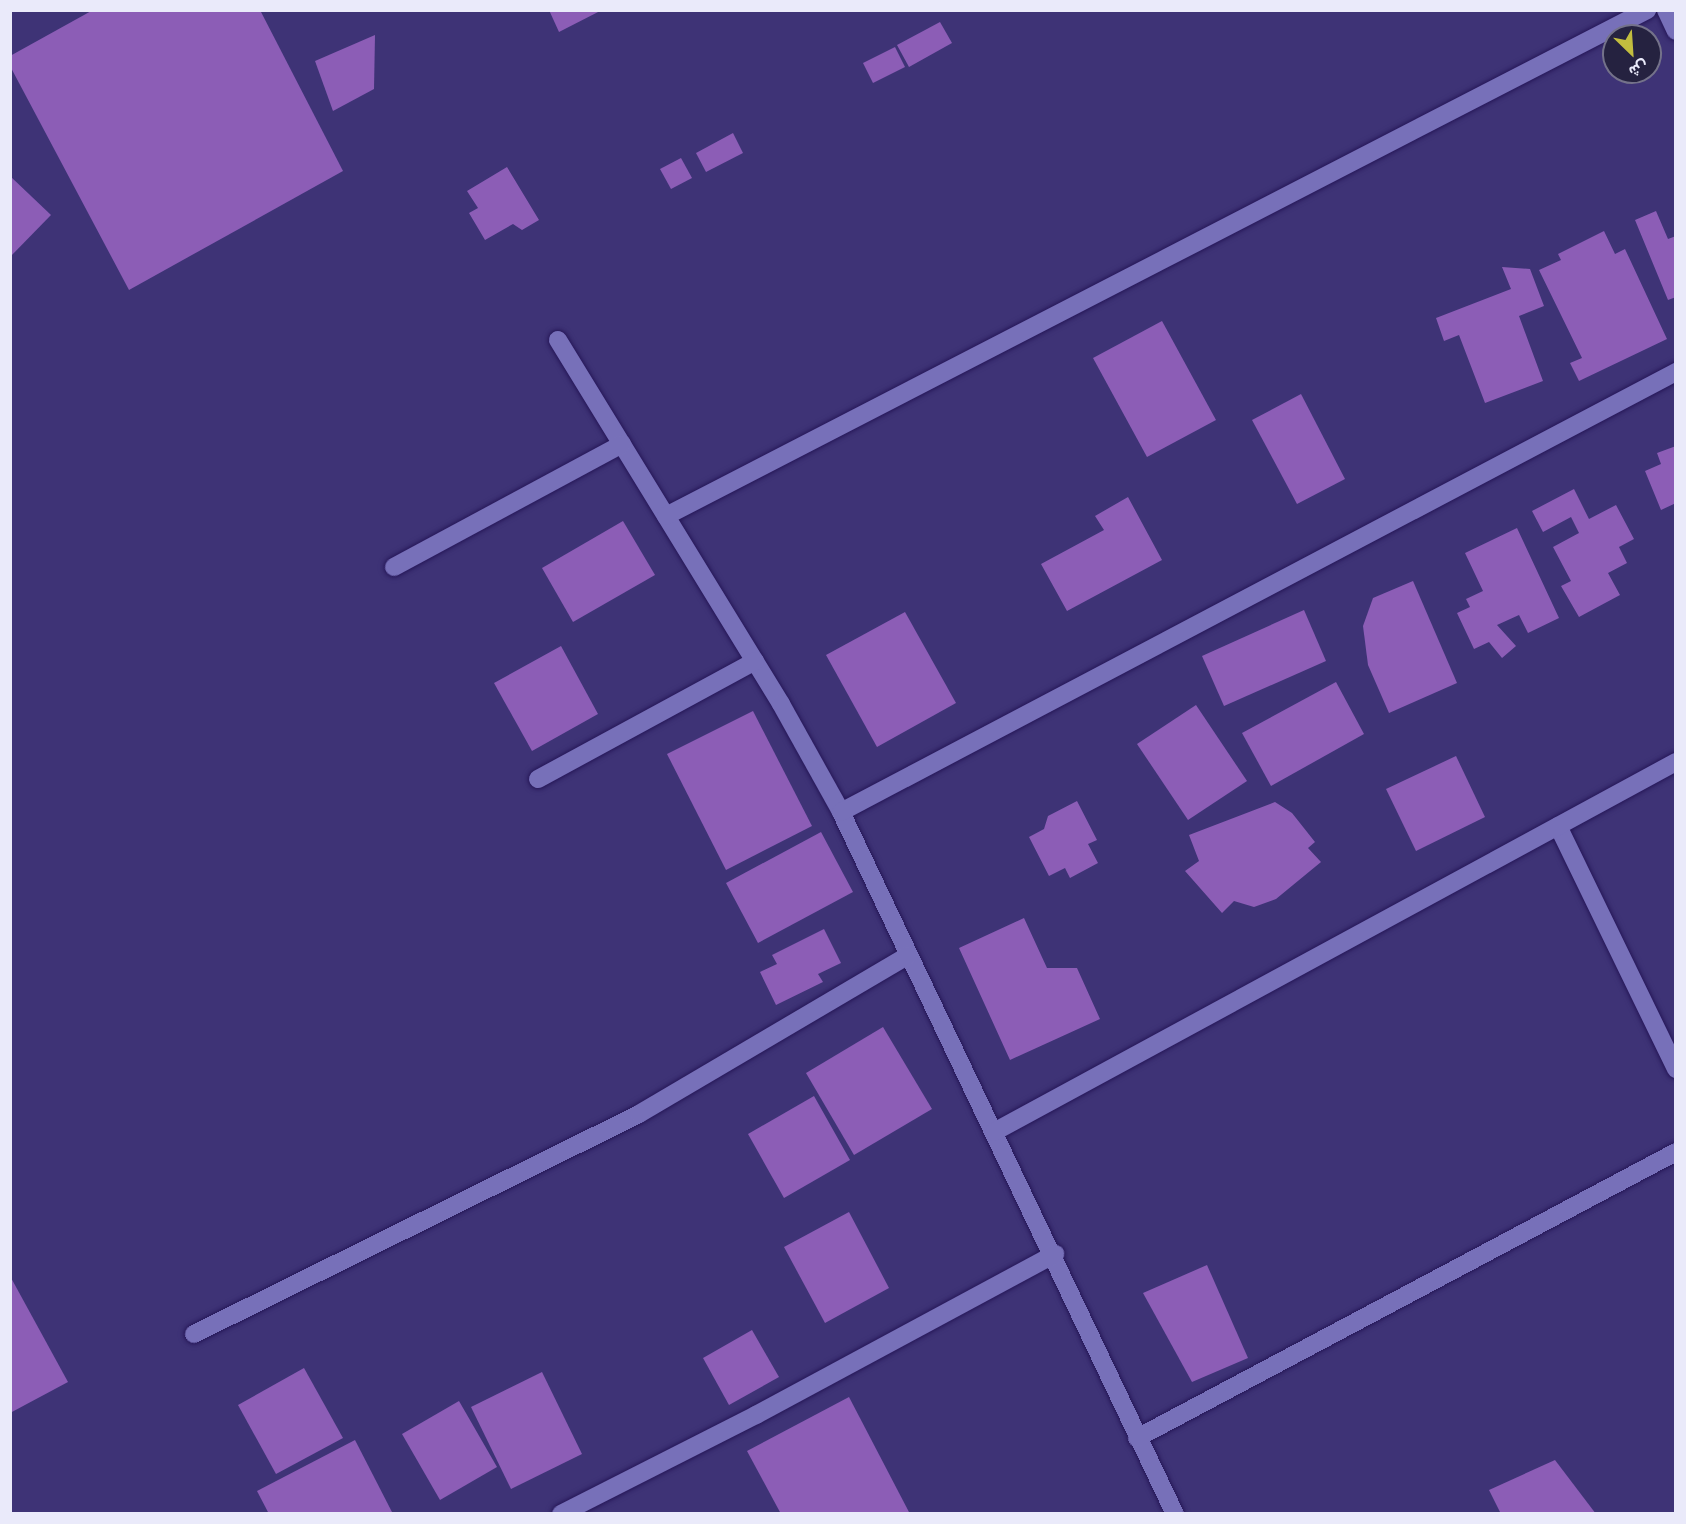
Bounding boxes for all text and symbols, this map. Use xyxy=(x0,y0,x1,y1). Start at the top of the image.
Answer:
north arrow xyxy=(1602,24,1662,84)
text: ش xyxy=(1625,54,1653,83)

